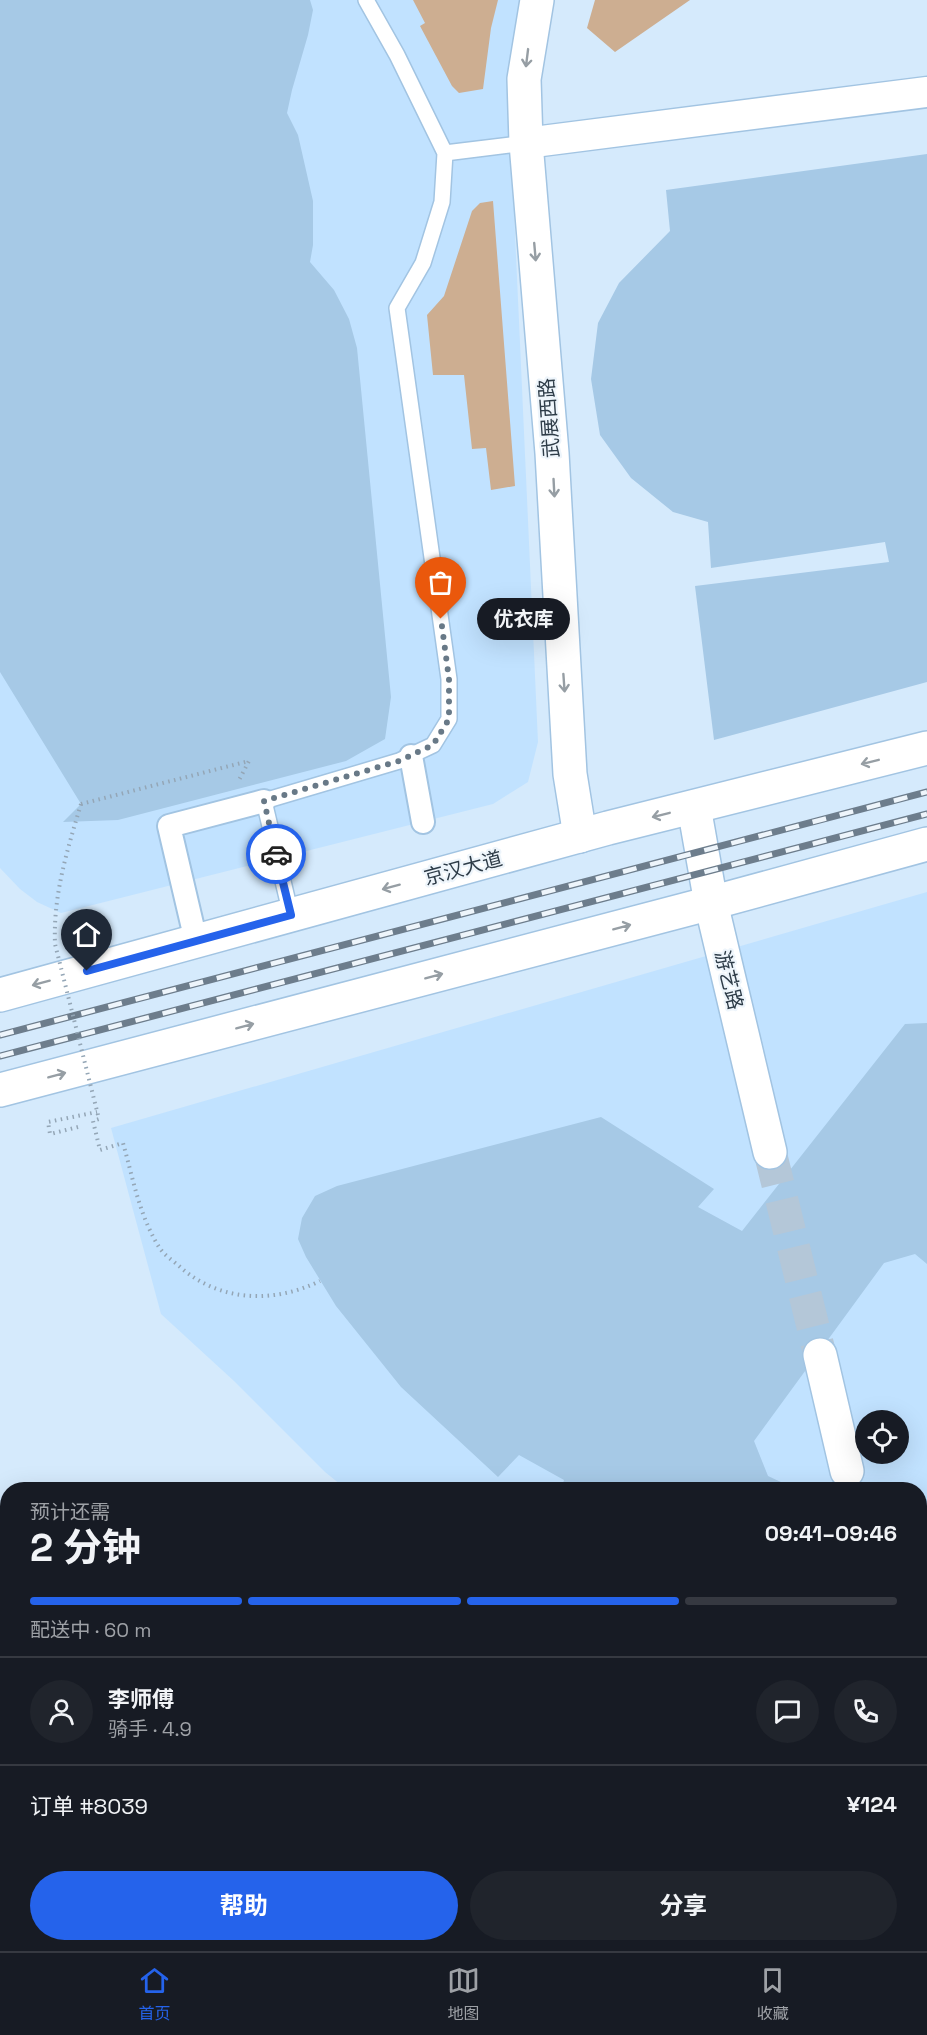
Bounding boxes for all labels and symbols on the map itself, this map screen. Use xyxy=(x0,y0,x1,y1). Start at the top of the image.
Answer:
one-way arrow xyxy=(521,47,532,67)
one-way arrow xyxy=(530,242,541,262)
street label: 武展西路 xyxy=(533,377,565,459)
one-way arrow xyxy=(548,478,559,498)
pin xyxy=(415,557,466,619)
callout: 优衣库 xyxy=(477,598,570,640)
one-way arrow xyxy=(559,673,570,692)
one-way arrow xyxy=(861,757,880,768)
one-way arrow xyxy=(652,809,671,821)
courier xyxy=(246,824,306,884)
street label: 京汉大道 xyxy=(421,845,505,891)
one-way arrow xyxy=(382,882,401,894)
pin xyxy=(61,909,112,971)
one-way arrow xyxy=(613,920,632,932)
street label: 游艺路 xyxy=(709,948,749,1012)
one-way arrow xyxy=(424,970,443,982)
one-way arrow xyxy=(32,978,51,989)
one-way arrow xyxy=(235,1019,254,1031)
one-way arrow xyxy=(47,1069,66,1081)

